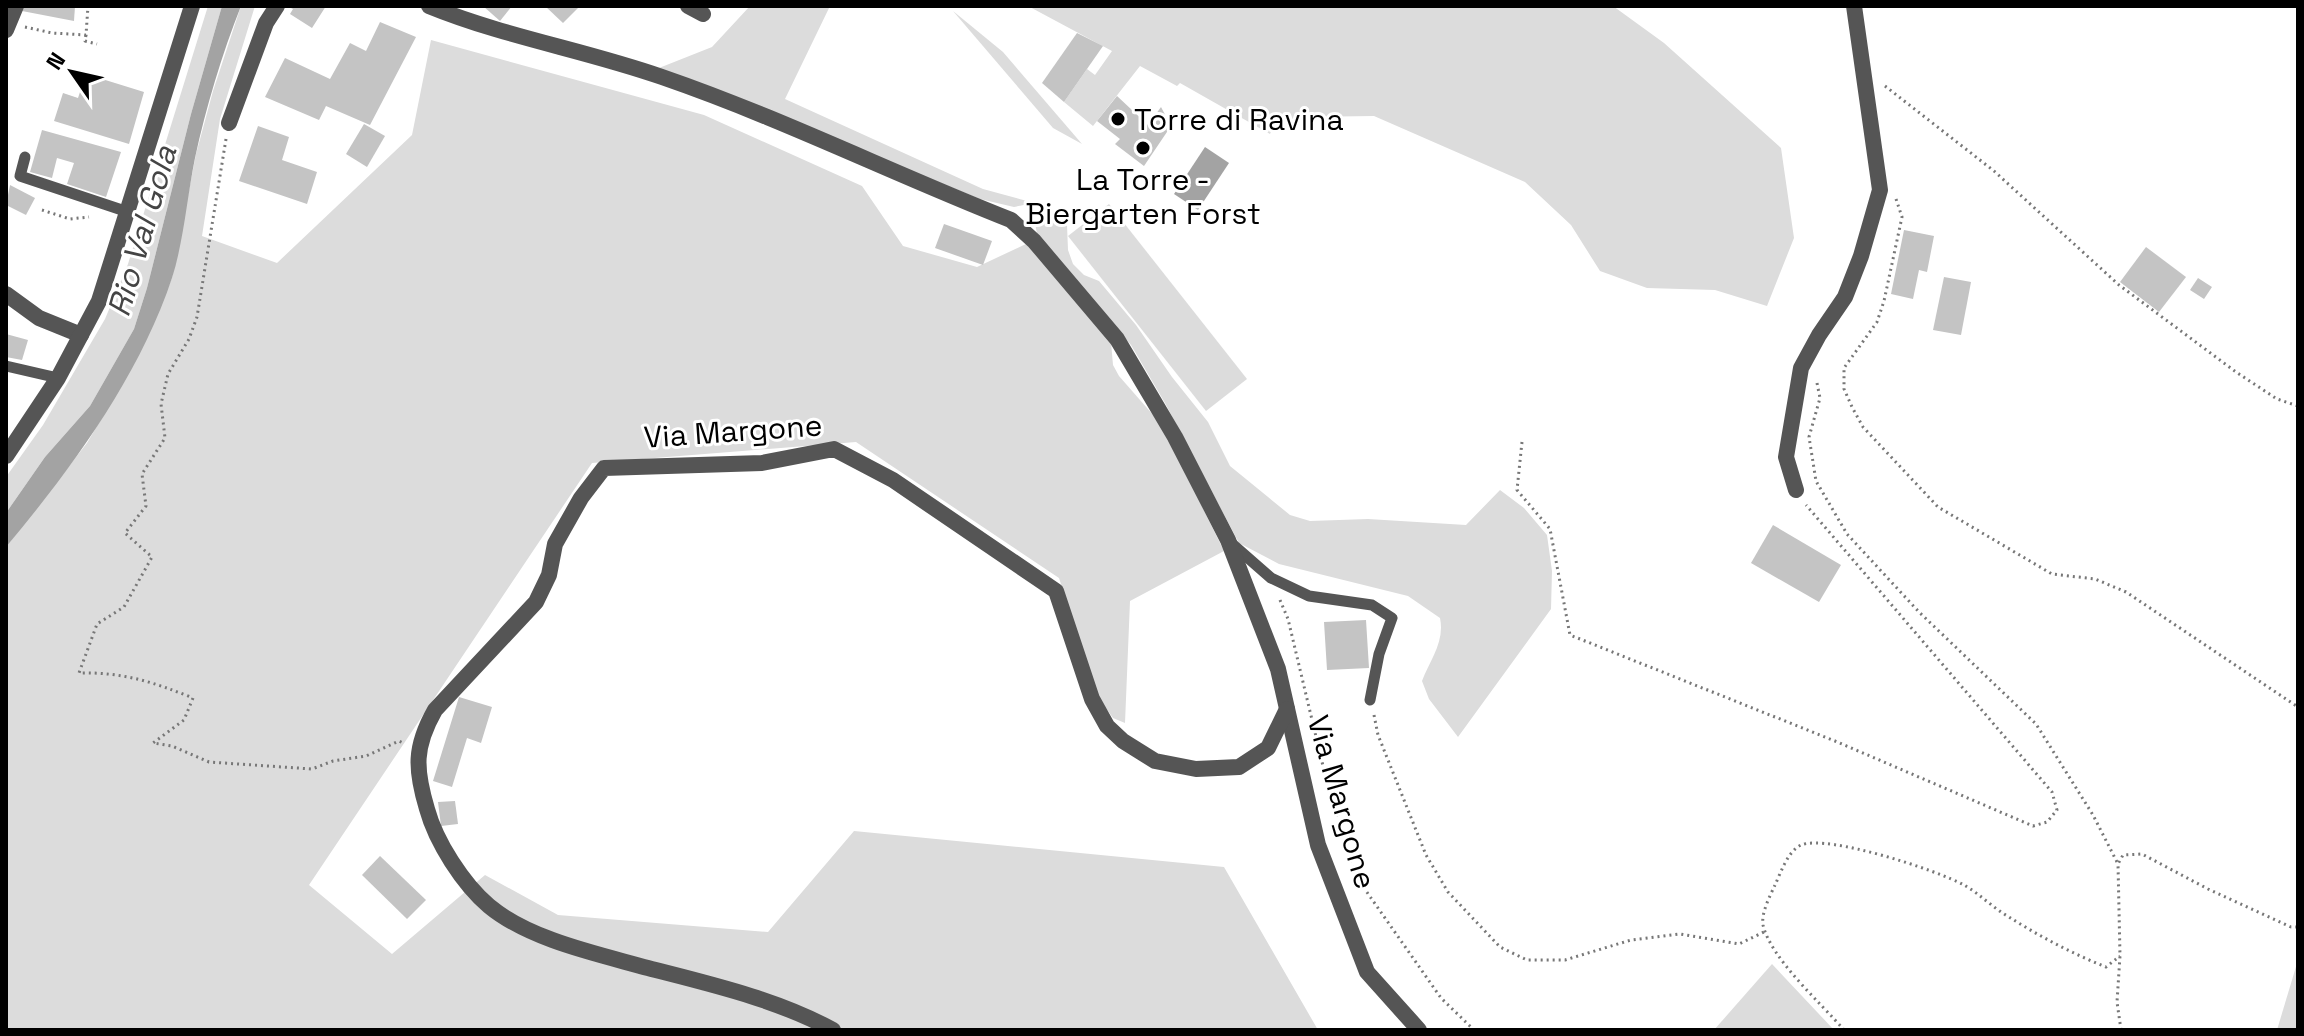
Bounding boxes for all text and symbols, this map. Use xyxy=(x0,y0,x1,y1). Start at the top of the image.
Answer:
north arrow xyxy=(32,32,112,112)
text: N xyxy=(40,47,71,75)
place label: Torre di Ravina xyxy=(1134,100,1344,139)
marker: Torre di Ravina xyxy=(1109,110,1127,128)
marker: La Torre - Biergarten Forst xyxy=(1134,139,1152,157)
water label: Rio Val Gola xyxy=(99,140,186,321)
place label: La Torre - Biergarten Forst xyxy=(1025,160,1261,233)
street label: Via Margone xyxy=(642,405,824,457)
street label: Via Margone xyxy=(1299,711,1385,893)

